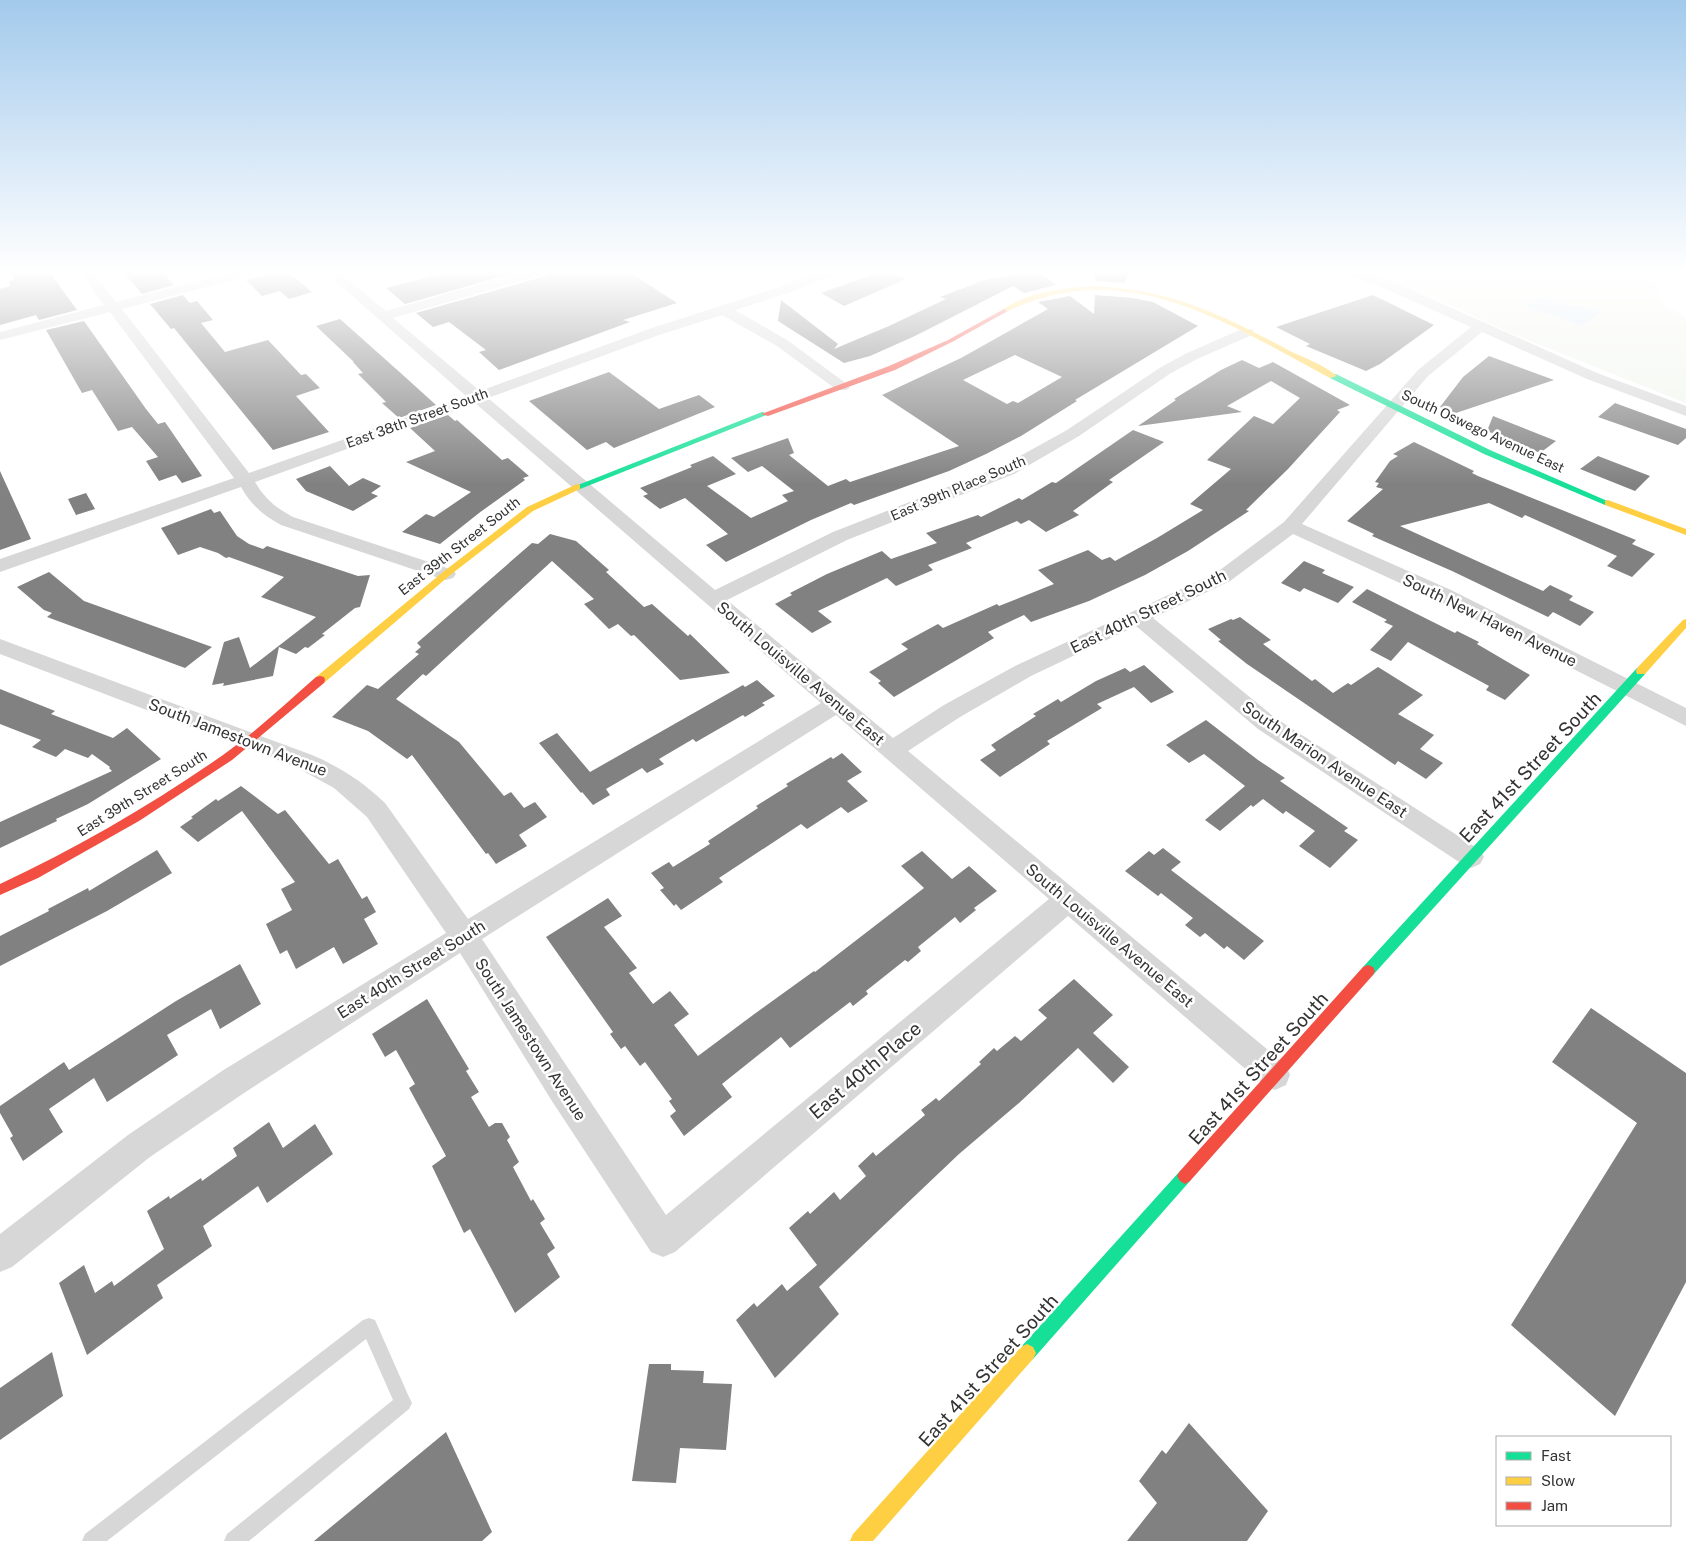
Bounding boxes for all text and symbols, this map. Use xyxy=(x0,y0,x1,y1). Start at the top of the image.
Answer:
street label: East 38th Street South xyxy=(344,385,490,451)
street label: South Oswego Avenue East xyxy=(1399,386,1567,476)
street label: East 39th Place South xyxy=(888,452,1028,524)
street label: East 39th Street South xyxy=(395,494,523,598)
street label: East 40th Street South xyxy=(1067,565,1229,657)
street label: South New Haven Avenue xyxy=(1400,570,1580,671)
street label: South Louisville Avenue East xyxy=(713,598,888,749)
street label: East 41st Street South xyxy=(1455,687,1605,847)
street label: South Jamestown Avenue xyxy=(146,695,330,780)
street label: South Marion Avenue East xyxy=(1239,697,1411,822)
street label: East 39th Street South xyxy=(74,747,210,839)
street label: South Louisville Avenue East xyxy=(1022,860,1197,1011)
street label: East 40th Street South xyxy=(334,916,489,1023)
street label: South Jamestown Avenue xyxy=(471,955,590,1124)
street label: East 41st Street South xyxy=(1184,987,1332,1149)
street label: East 40th Place xyxy=(805,1017,925,1123)
street label: East 41st Street South xyxy=(914,1289,1062,1451)
legend xyxy=(1496,1436,1671,1526)
text: Fast xyxy=(1541,1447,1571,1464)
text: Slow xyxy=(1541,1472,1576,1489)
text: Jam xyxy=(1541,1497,1568,1514)

